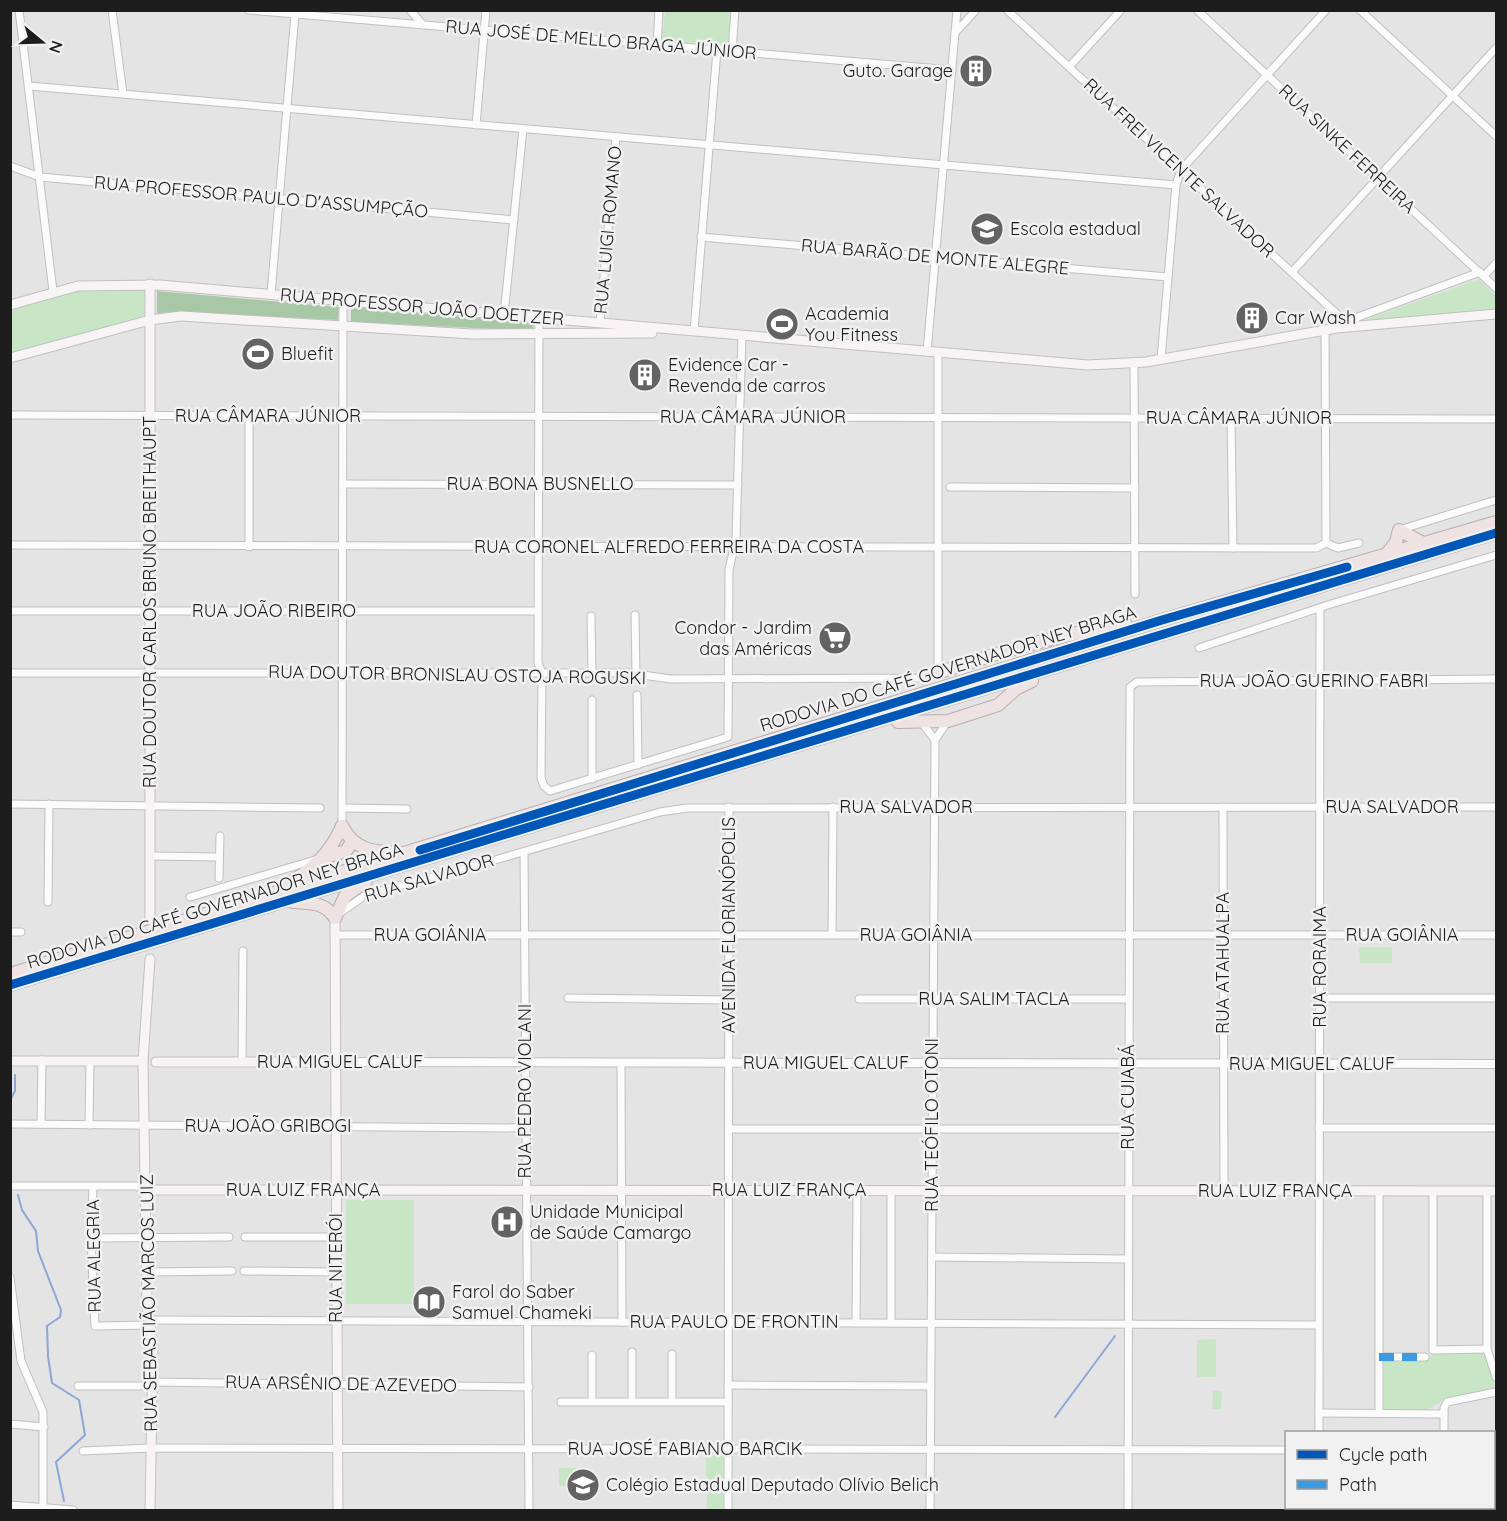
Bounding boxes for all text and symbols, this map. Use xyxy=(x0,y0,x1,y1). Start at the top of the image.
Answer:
north arrow xyxy=(12,12,72,72)
street label: RUA JOSÉ DE MELLO BRAGA JÚNIOR xyxy=(444,14,758,65)
text: N xyxy=(45,38,68,56)
building icon: Guto. Garage xyxy=(958,53,994,89)
place label: Guto. Garage xyxy=(843,59,953,82)
street label: RUA FREI VICENTE SALVADOR xyxy=(1079,73,1280,262)
street label: RUA SINKE FERREIRA xyxy=(1274,79,1421,218)
street label: RUA LUIGI ROMANO xyxy=(589,145,626,315)
street label: RUA PROFESSOR PAULO D'ASSUMPÇÃO xyxy=(93,170,429,223)
school or university icon: Escola estadual xyxy=(969,211,1005,247)
place label: Escola estadual xyxy=(1010,217,1141,240)
street label: RUA BARÃO DE MONTE ALEGRE xyxy=(800,233,1070,280)
street label: RUA PROFESSOR JOÃO DOETZER xyxy=(279,283,565,330)
building icon: Car Wash xyxy=(1234,300,1270,336)
place label: Academia You Fitness xyxy=(805,302,898,346)
sports icon: Academia You Fitness xyxy=(764,306,800,342)
place label: Car Wash xyxy=(1275,306,1356,329)
sports icon: Bluefit xyxy=(240,336,276,372)
place label: Bluefit xyxy=(281,342,334,365)
place label: Evidence Car - Revenda de carros xyxy=(668,353,826,397)
building icon: Evidence Car - Revenda de carros xyxy=(627,357,663,393)
street label: RUA CÂMARA JÚNIOR xyxy=(175,404,361,427)
street label: RUA CÂMARA JÚNIOR xyxy=(660,405,846,428)
street label: RUA CÂMARA JÚNIOR xyxy=(1146,406,1332,429)
street label: RUA DOUTOR CARLOS BRUNO BREITHAUPT xyxy=(138,416,161,788)
street label: RUA BONA BUSNELLO xyxy=(447,472,633,495)
street label: RUA CORONEL ALFREDO FERREIRA DA COSTA xyxy=(474,535,864,558)
street label: RUA JOÃO RIBEIRO xyxy=(192,599,356,622)
street label: RODOVIA DO CAFÉ GOVERNADOR NEY BRAGA xyxy=(757,600,1139,737)
place label: Condor - Jardim das Américas xyxy=(674,616,812,660)
supermarket icon: Condor - Jardim das Américas xyxy=(817,620,853,656)
street label: RUA DOUTOR BRONISLAU OSTOJA ROGUSKI xyxy=(268,660,646,689)
street label: RUA JOÃO GUERINO FABRI xyxy=(1199,669,1429,692)
street label: RUA SALVADOR xyxy=(839,795,973,818)
street label: RUA SALVADOR xyxy=(1325,795,1459,818)
street label: AVENIDA FLORIANÓPOLIS xyxy=(717,817,740,1033)
street label: RODOVIA DO CAFÉ GOVERNADOR NEY BRAGA xyxy=(24,837,406,974)
street label: RUA SALVADOR xyxy=(362,848,496,907)
street label: RUA ATAHUALPA xyxy=(1211,892,1234,1034)
street label: RUA RORAIMA xyxy=(1308,906,1331,1028)
street label: RUA GOIÂNIA xyxy=(374,923,487,946)
street label: RUA GOIÂNIA xyxy=(860,923,973,946)
street label: RUA GOIÂNIA xyxy=(1346,923,1459,946)
street label: RUA SALIM TACLA xyxy=(918,987,1070,1010)
street label: RUA PEDRO VIOLANI xyxy=(513,1004,536,1178)
street label: RUA TEÓFILO OTONI xyxy=(920,1038,943,1212)
street label: RUA CUIABÁ xyxy=(1116,1044,1139,1150)
street label: RUA MIGUEL CALUF xyxy=(257,1050,423,1073)
street label: RUA MIGUEL CALUF xyxy=(743,1051,909,1074)
street label: RUA MIGUEL CALUF xyxy=(1229,1052,1395,1075)
street label: RUA JOÃO GRIBOGI xyxy=(184,1114,352,1137)
street label: RUA SEBASTIÃO MARCOS LUIZ xyxy=(135,1174,162,1432)
street label: RUA LUIZ FRANÇA xyxy=(226,1178,381,1201)
street label: RUA LUIZ FRANÇA xyxy=(712,1178,867,1201)
street label: RUA LUIZ FRANÇA xyxy=(1198,1179,1353,1202)
street label: RUA ALEGRIA xyxy=(81,1199,106,1313)
place label: Unidade Municipal de Saúde Camargo xyxy=(530,1200,691,1244)
hospital icon: Unidade Municipal de Saúde Camargo xyxy=(489,1204,525,1240)
street label: RUA NITERÓI xyxy=(324,1213,347,1323)
place label: Farol do Saber Samuel Chameki xyxy=(452,1280,592,1324)
library icon: Farol do Saber Samuel Chameki xyxy=(411,1284,447,1320)
street label: RUA PAULO DE FRONTIN xyxy=(629,1310,839,1333)
street label: RUA ARSÊNIO DE AZEVEDO xyxy=(225,1370,457,1397)
legend xyxy=(1285,1431,1495,1509)
street label: RUA JOSÉ FABIANO BARCIK xyxy=(567,1437,803,1460)
text: Cycle path xyxy=(1339,1443,1427,1466)
school or university icon: Colégio Estadual Deputado Olívio Belich xyxy=(565,1467,601,1503)
place label: Colégio Estadual Deputado Olívio Belich xyxy=(606,1473,939,1496)
text: Path xyxy=(1339,1473,1377,1496)

